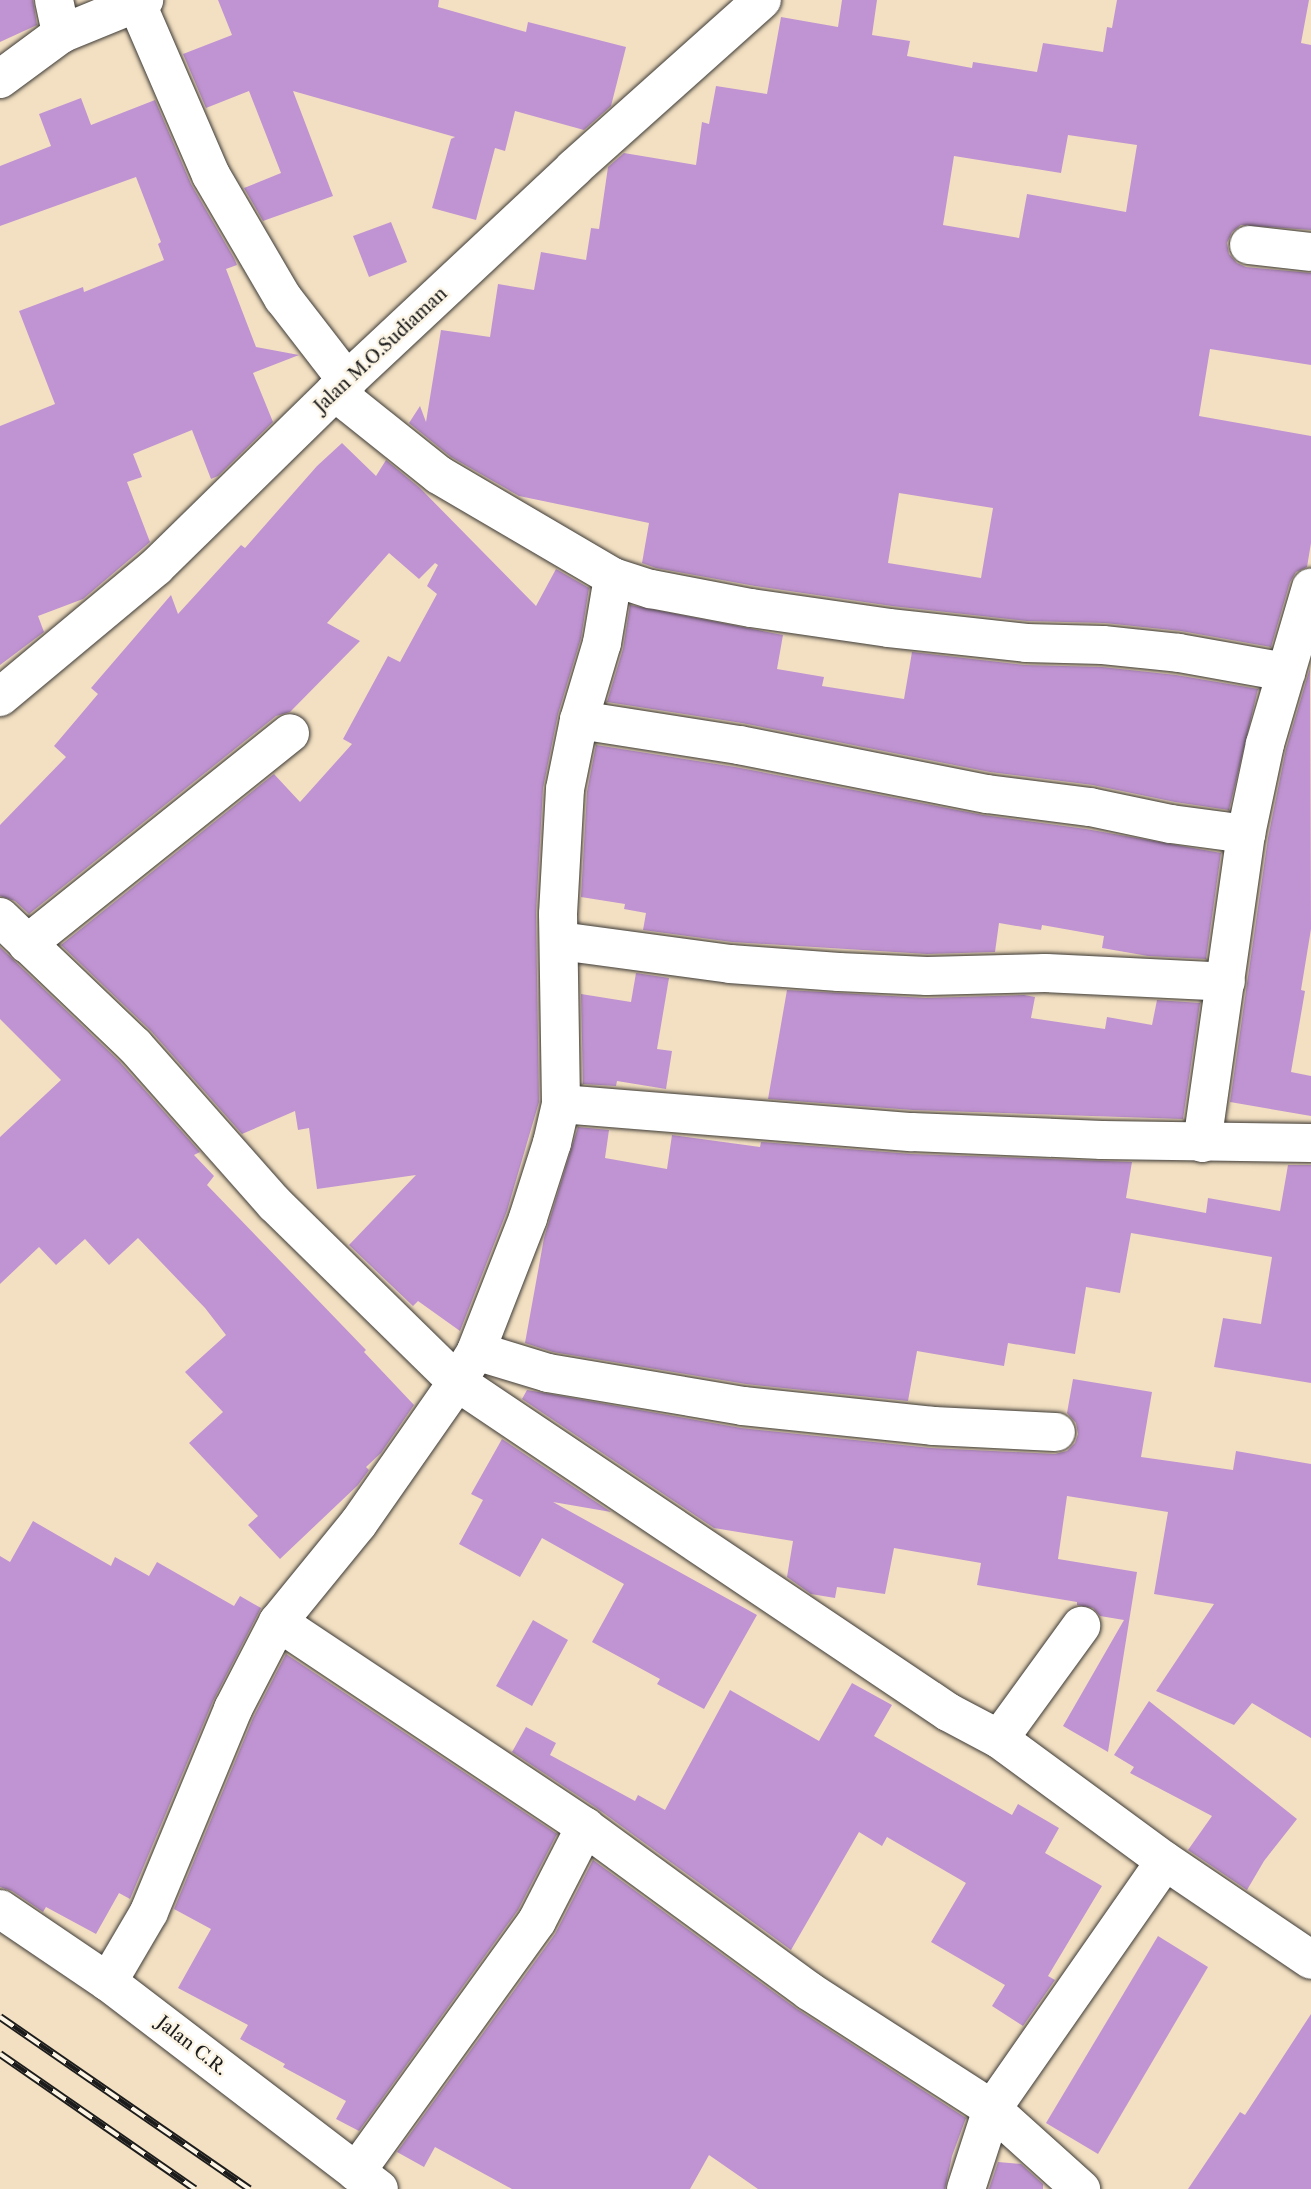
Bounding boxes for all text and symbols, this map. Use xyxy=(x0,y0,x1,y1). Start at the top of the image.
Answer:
street label: Jalan M.O.Sudiaman xyxy=(310,283,452,417)
street label: Jalan C.R. xyxy=(153,2012,231,2080)

